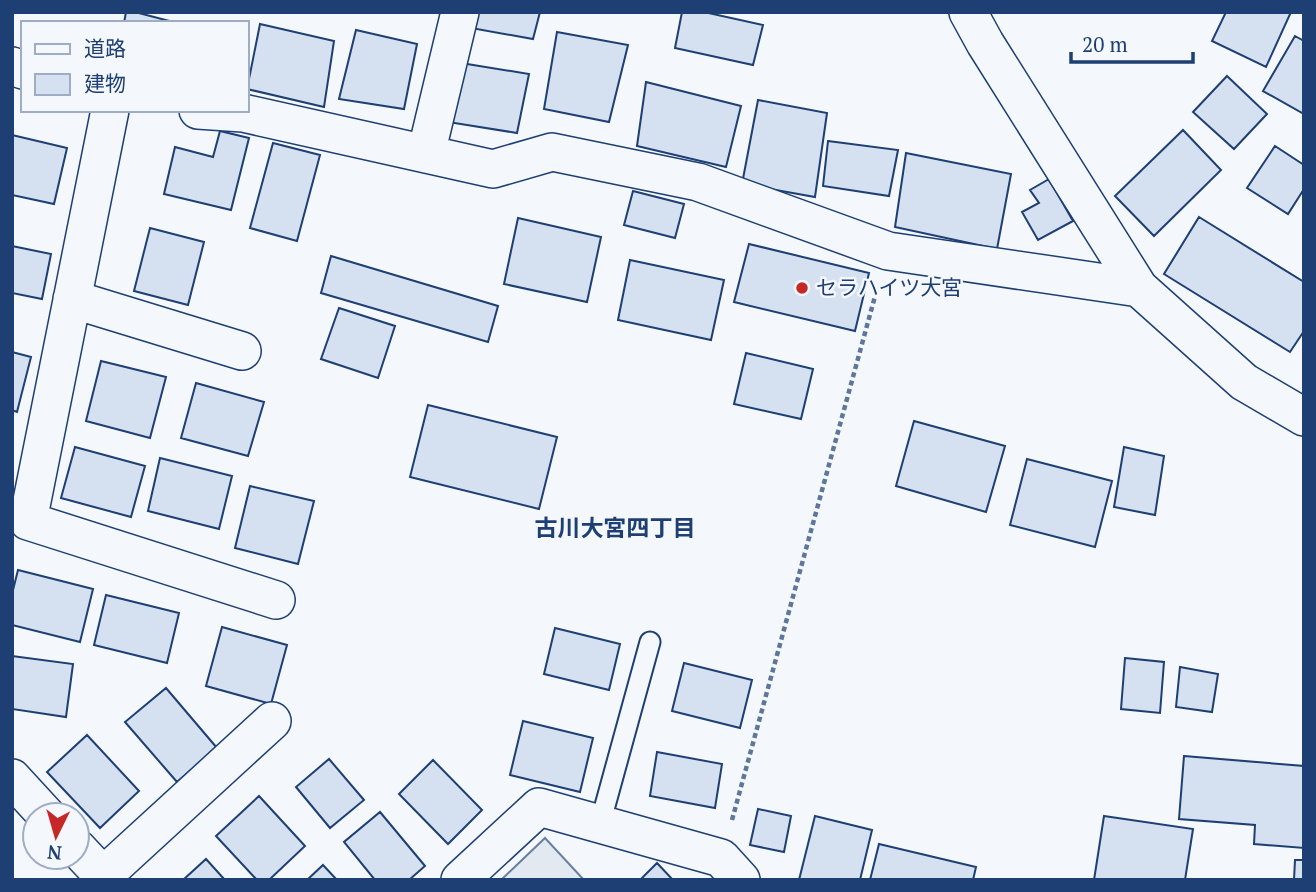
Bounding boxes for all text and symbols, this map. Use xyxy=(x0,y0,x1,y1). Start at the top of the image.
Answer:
legend xyxy=(21,21,248,112)
scale bar xyxy=(1071,21,1194,65)
text: 20 m xyxy=(1082,30,1128,58)
text: 道路 xyxy=(84,34,126,62)
text: 建物 xyxy=(84,69,126,97)
place label: セラハイツ大宮 xyxy=(816,273,962,301)
marker: セラハイツ大宮 xyxy=(794,280,810,296)
district label: 古川大宮四丁目 xyxy=(535,512,696,543)
north arrow xyxy=(21,801,91,871)
text: N xyxy=(46,840,63,867)

